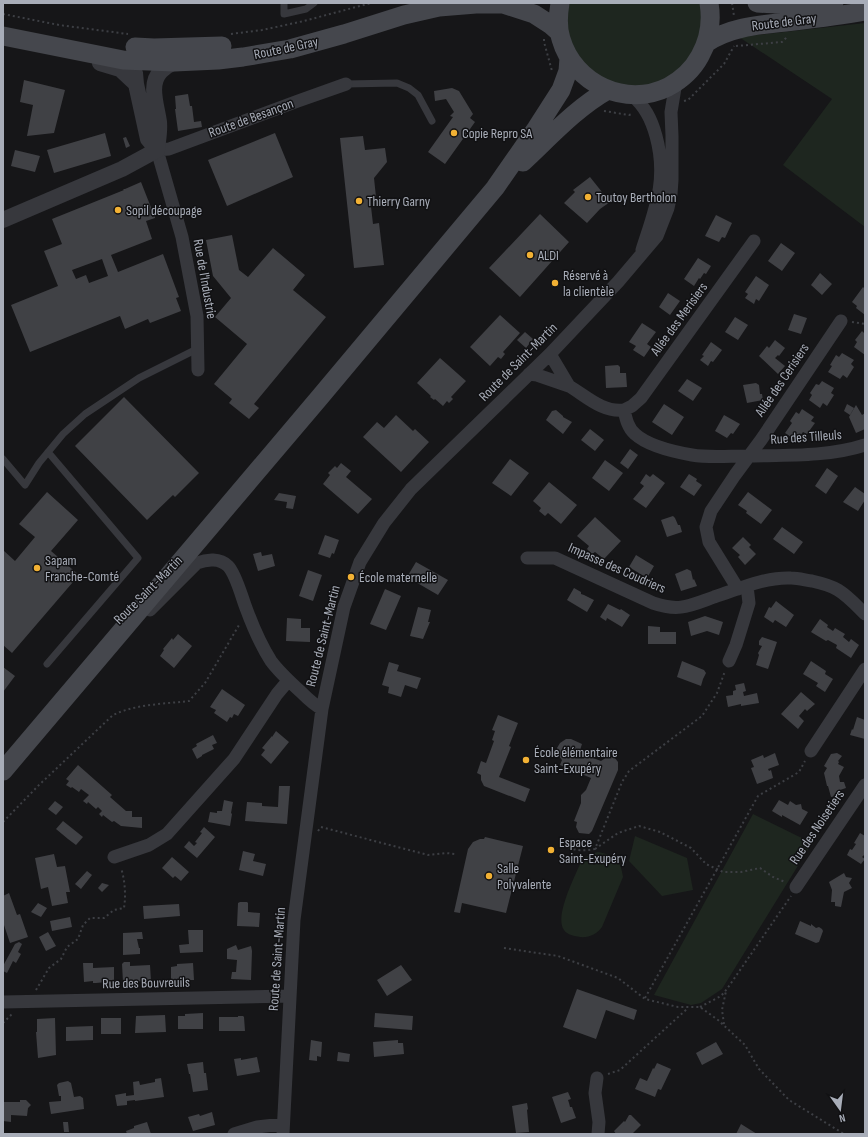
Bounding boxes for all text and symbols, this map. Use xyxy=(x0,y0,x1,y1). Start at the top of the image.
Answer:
street label: Route de Gray xyxy=(751,10,818,34)
street label: Route de Gray xyxy=(252,33,320,63)
street label: Route de Besançon xyxy=(206,95,296,141)
place label: Copie Repro SA xyxy=(462,125,533,142)
marker: Copie Repro SA xyxy=(449,128,459,138)
place label: Toutoy Bertholon xyxy=(596,189,676,206)
marker: Toutoy Bertholon xyxy=(583,192,593,202)
place label: Thierry Garny xyxy=(367,193,431,210)
marker: Thierry Garny xyxy=(354,196,364,206)
place label: Sopil découpage xyxy=(126,202,202,219)
marker: Sopil découpage xyxy=(113,205,123,215)
street label: Rue de l'Industrie xyxy=(190,238,220,320)
place label: ALDI xyxy=(537,247,559,264)
marker: ALDI xyxy=(525,250,535,260)
place label: Réservé à la clientèle xyxy=(563,267,614,300)
marker: Réservé à la clientèle xyxy=(550,278,560,288)
street label: Allée des Merisiers xyxy=(646,279,711,360)
street label: Route de Saint-Martin xyxy=(475,319,561,405)
street label: Allée des Cerisiers xyxy=(751,340,813,421)
street label: Rue des Tilleuls xyxy=(770,426,842,448)
street label: Impasse des Coudriers xyxy=(566,539,668,597)
place label: Sapam Franche-Comté xyxy=(45,552,119,585)
street label: Route Saint-Martin xyxy=(110,552,186,628)
marker: Sapam Franche-Comté xyxy=(32,563,42,573)
place label: École maternelle xyxy=(359,569,437,586)
marker: École maternelle xyxy=(346,572,356,582)
street label: Route de Saint-Martin xyxy=(302,584,344,688)
place label: École élémentaire Saint-Exupéry xyxy=(534,744,618,777)
marker: École élémentaire Saint-Exupéry xyxy=(521,755,531,765)
street label: Rue des Noisetiers xyxy=(786,786,848,868)
place label: Espace Saint-Exupéry xyxy=(559,834,627,867)
marker: Espace Saint-Exupéry xyxy=(546,845,556,855)
place label: Salle Polyvalente xyxy=(497,860,551,893)
marker: Salle Polyvalente xyxy=(484,871,494,881)
street label: Route de Saint-Martin xyxy=(265,907,289,1011)
street label: Rue des Bouvreuils xyxy=(102,974,190,992)
north arrow xyxy=(820,1089,860,1129)
text: N xyxy=(838,1111,847,1125)

